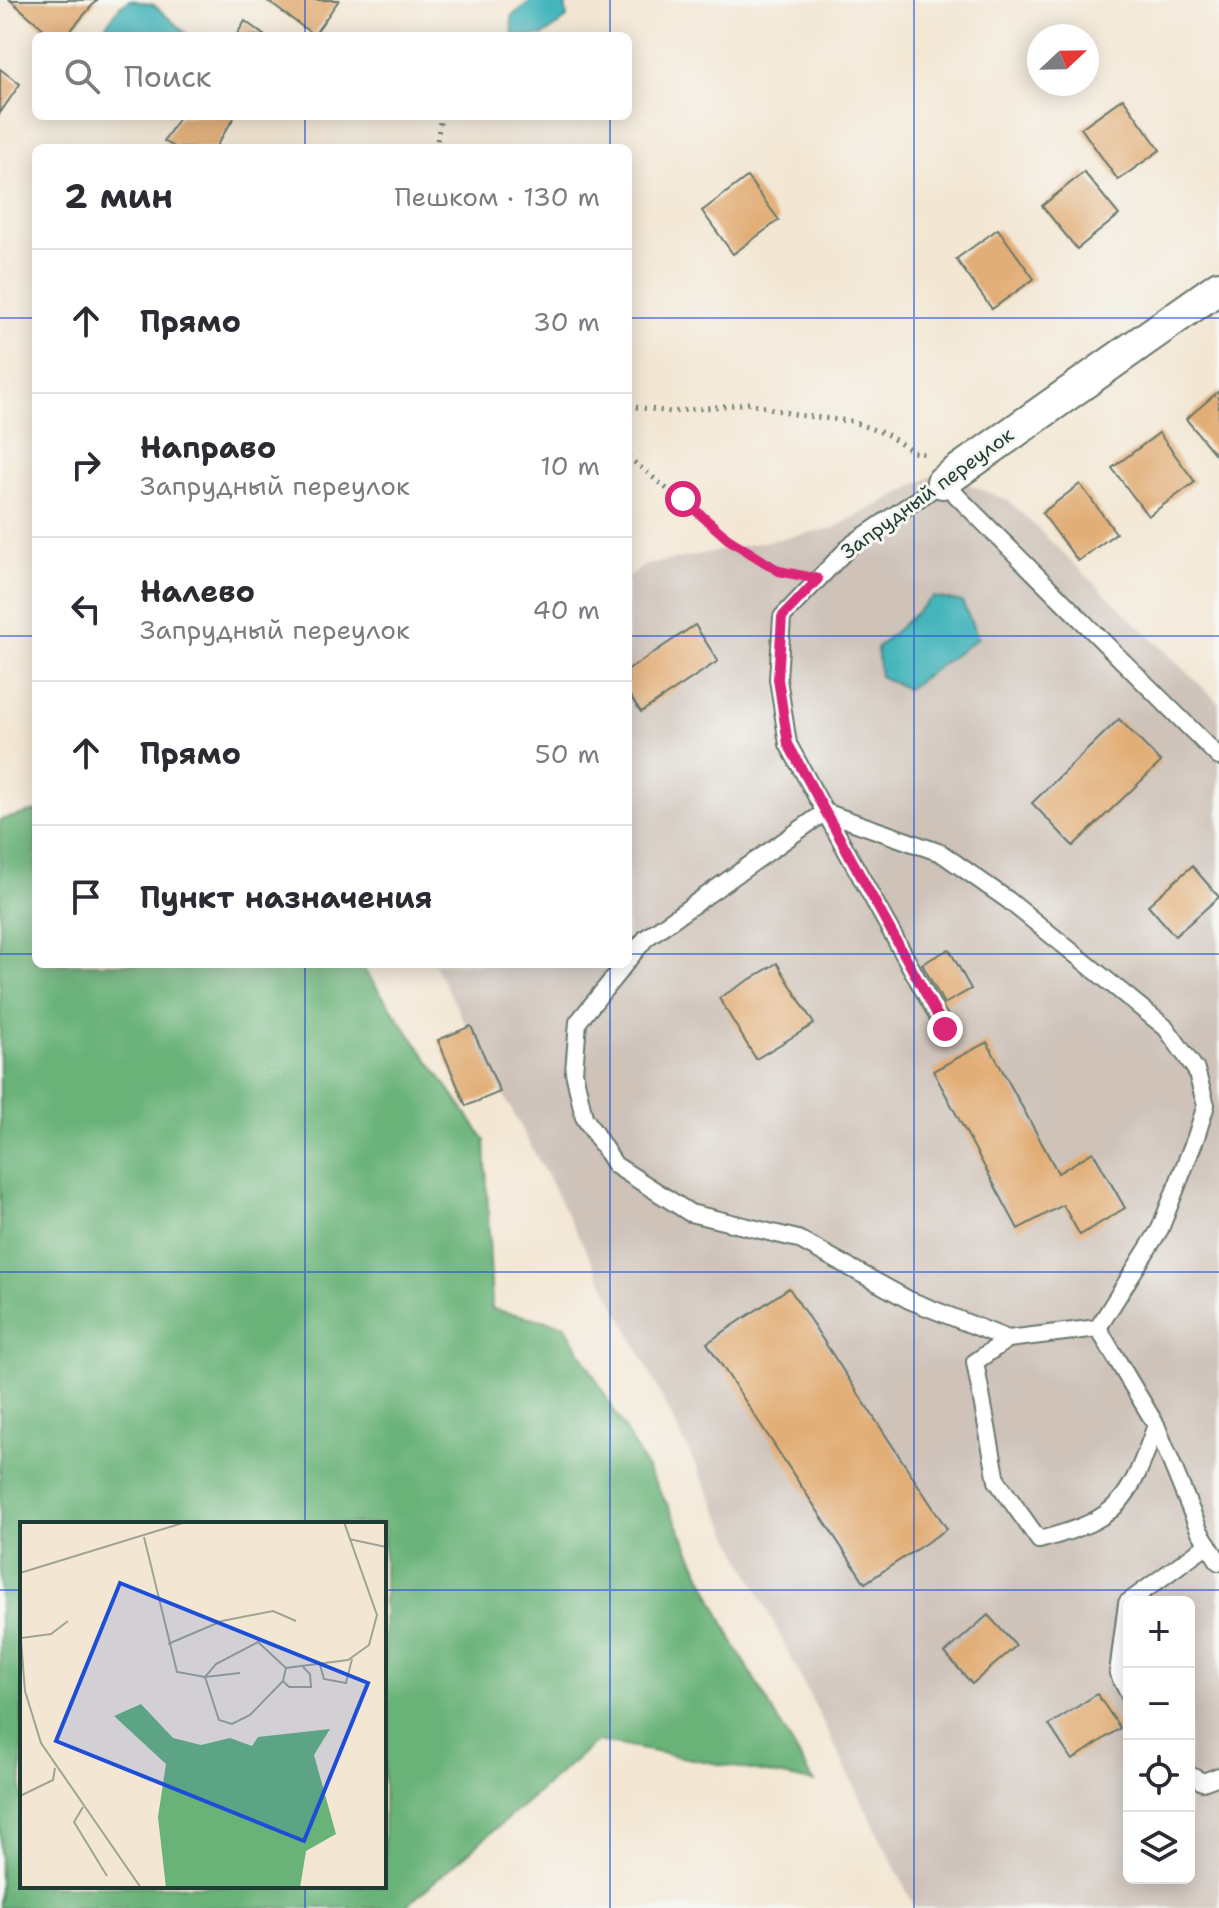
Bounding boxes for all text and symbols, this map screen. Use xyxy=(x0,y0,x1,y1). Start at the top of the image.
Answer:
north arrow xyxy=(1027,24,1099,96)
search box xyxy=(32,32,632,120)
icon: search xyxy=(60,54,104,98)
text: Поиск xyxy=(124,56,212,97)
text: 2 мин xyxy=(64,173,173,219)
text: Пешком · 130 m xyxy=(394,179,600,214)
icon: ahead xyxy=(64,299,108,343)
text: Прямо xyxy=(140,301,241,342)
text: 30 m xyxy=(533,304,600,339)
street label: Запрудный переулок xyxy=(835,421,1019,564)
text: Направо xyxy=(140,427,276,468)
icon: right xyxy=(64,443,108,487)
text: 10 m xyxy=(540,448,600,483)
text: Запрудный переулок xyxy=(140,468,410,503)
route start xyxy=(665,481,701,517)
text: Налево xyxy=(140,571,255,612)
icon: left xyxy=(64,587,108,631)
text: 40 m xyxy=(533,592,600,627)
text: Запрудный переулок xyxy=(140,612,410,647)
icon: ahead xyxy=(64,731,108,775)
text: Прямо xyxy=(140,733,241,774)
text: 50 m xyxy=(535,736,600,771)
icon: arrive xyxy=(64,875,108,919)
text: Пункт назначения xyxy=(140,877,432,918)
route end xyxy=(927,1011,963,1047)
inset map xyxy=(20,1522,386,1888)
map controls xyxy=(1123,1596,1195,1884)
button: + xyxy=(1123,1596,1195,1668)
button: − xyxy=(1123,1668,1195,1740)
button: locate xyxy=(1123,1740,1195,1812)
button: layers xyxy=(1123,1812,1195,1884)

